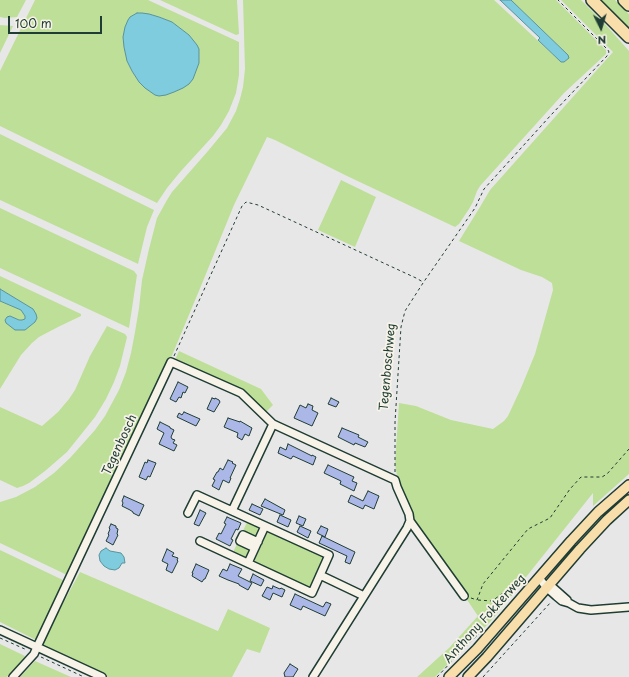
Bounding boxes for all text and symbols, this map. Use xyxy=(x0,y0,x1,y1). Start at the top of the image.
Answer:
scale bar xyxy=(10,8,104,34)
north arrow xyxy=(581,8,621,48)
text: 100 m xyxy=(15,14,52,32)
text: N xyxy=(597,32,607,49)
street label: Tegenboschweg xyxy=(377,323,399,411)
street label: Tegenbosch xyxy=(100,412,140,478)
street label: Anthony Fokkerweg xyxy=(441,571,529,667)

